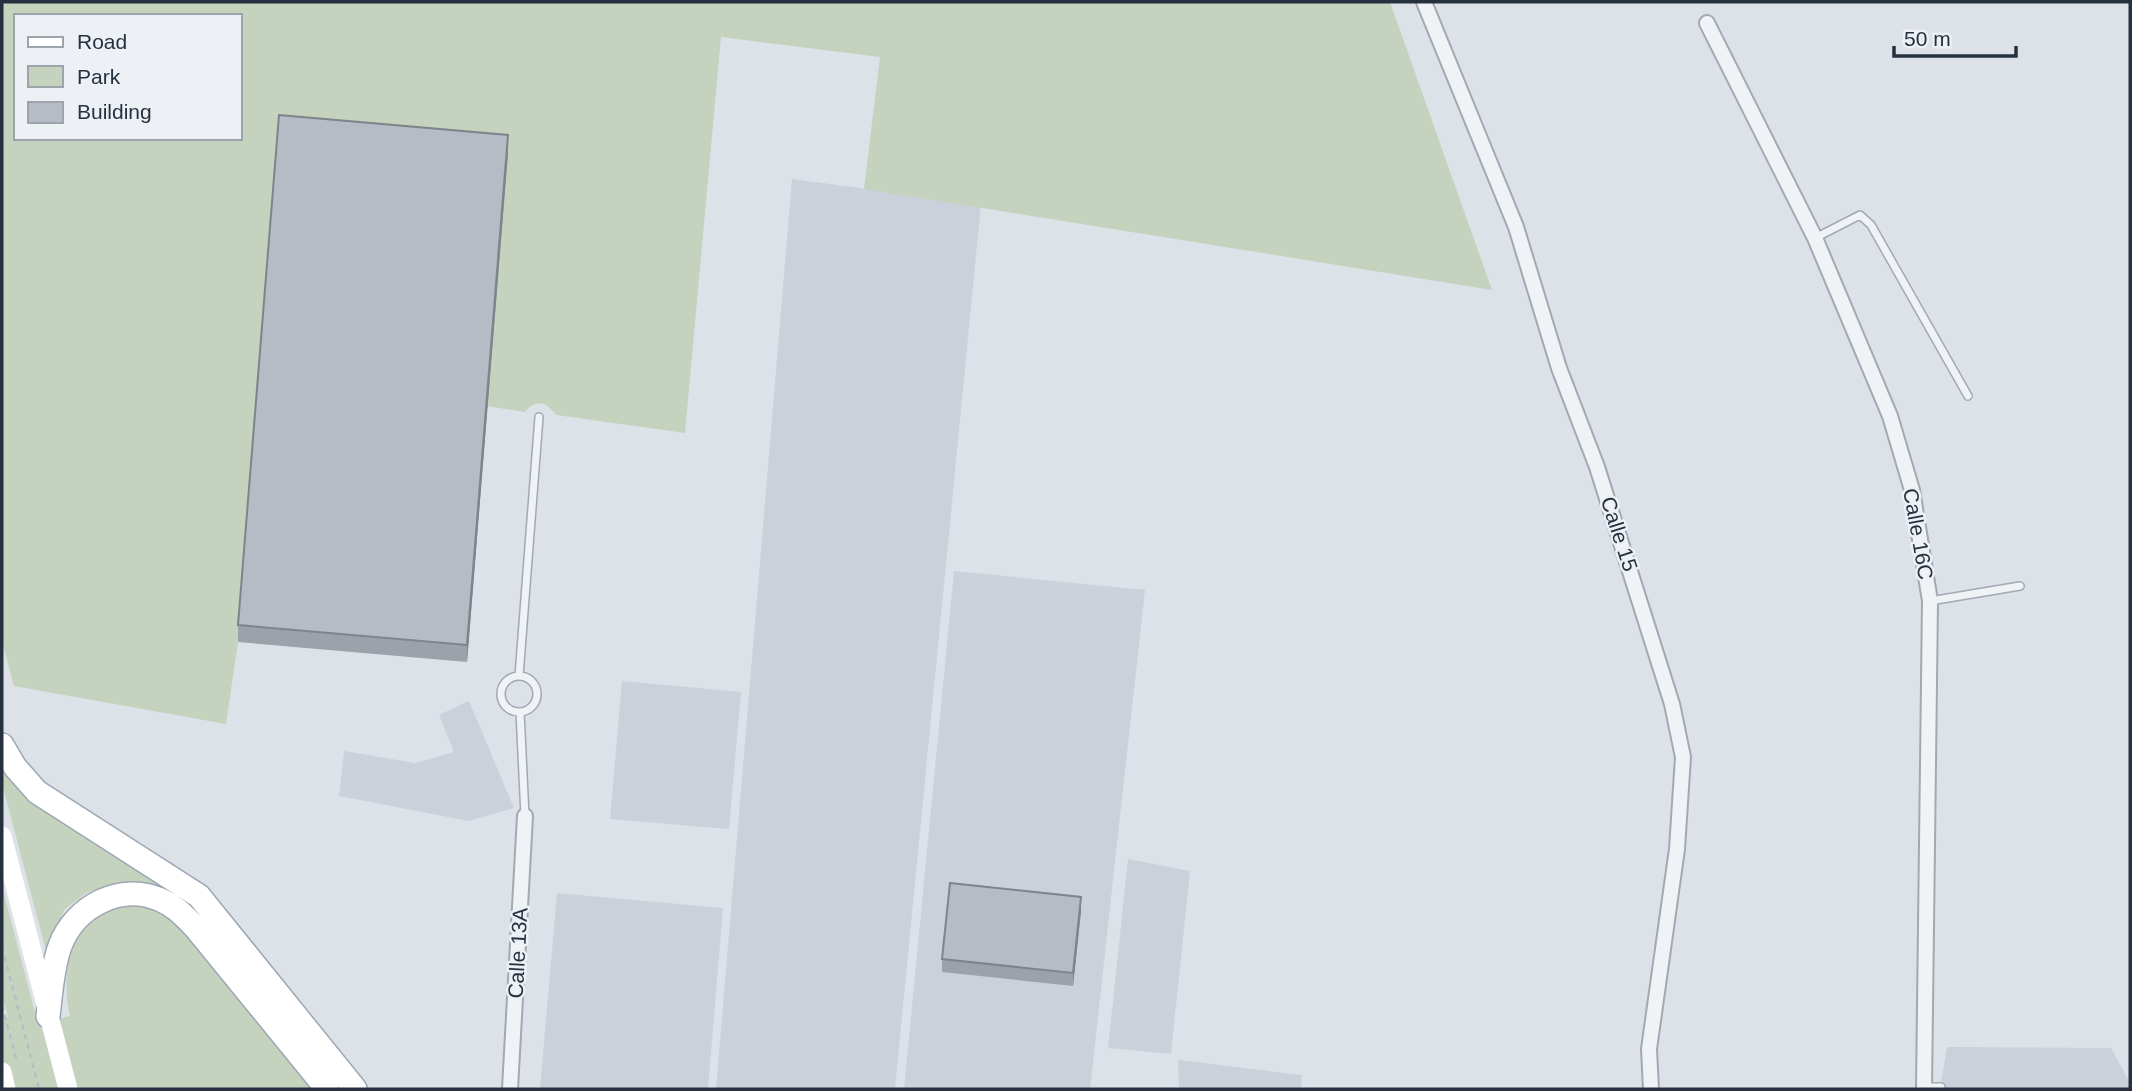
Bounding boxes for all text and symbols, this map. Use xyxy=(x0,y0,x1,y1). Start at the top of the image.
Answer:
legend xyxy=(14,14,242,140)
scale bar xyxy=(1894,14,2016,58)
text: 50 m xyxy=(1904,27,1951,50)
text: Road xyxy=(77,30,127,53)
text: Park xyxy=(77,65,121,88)
text: Building xyxy=(77,100,152,123)
street label: Calle 16C xyxy=(1899,487,1938,581)
street label: Calle 15 xyxy=(1597,494,1642,574)
street label: Calle 13A xyxy=(504,907,531,999)

